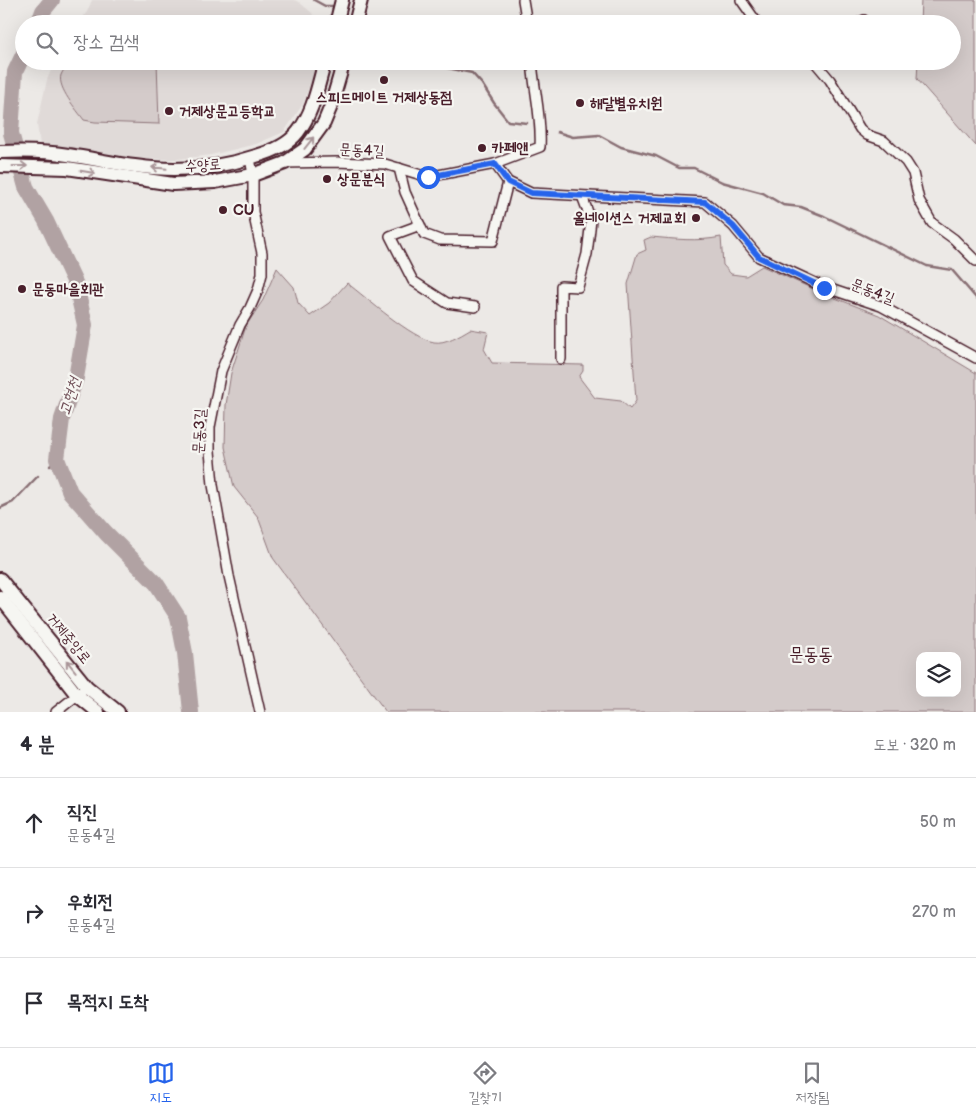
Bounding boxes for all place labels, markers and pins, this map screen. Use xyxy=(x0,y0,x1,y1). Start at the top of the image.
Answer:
marker: 스피드메이트 거제상동점 xyxy=(378,74,390,86)
place label: 스피드메이트 거제상동점 xyxy=(316,88,452,107)
place label: 해달별유치원 xyxy=(590,94,662,113)
marker: 해달별유치원 xyxy=(574,97,586,109)
place label: 거제상문고등학교 xyxy=(179,102,276,121)
marker: 거제상문고등학교 xyxy=(163,105,175,117)
place label: 카페앤 xyxy=(491,139,529,158)
marker: 카페앤 xyxy=(476,142,488,154)
place label: 상문분식 xyxy=(337,170,385,189)
marker: 상문분식 xyxy=(321,173,333,185)
place label: CU xyxy=(233,201,254,220)
marker: CU xyxy=(217,204,229,216)
place label: 올네이션스 거제교회 xyxy=(573,209,686,228)
marker: 올네이션스 거제교회 xyxy=(690,212,702,224)
place label: 문동마을회관 xyxy=(32,280,104,299)
marker: 문동마을회관 xyxy=(16,283,28,295)

